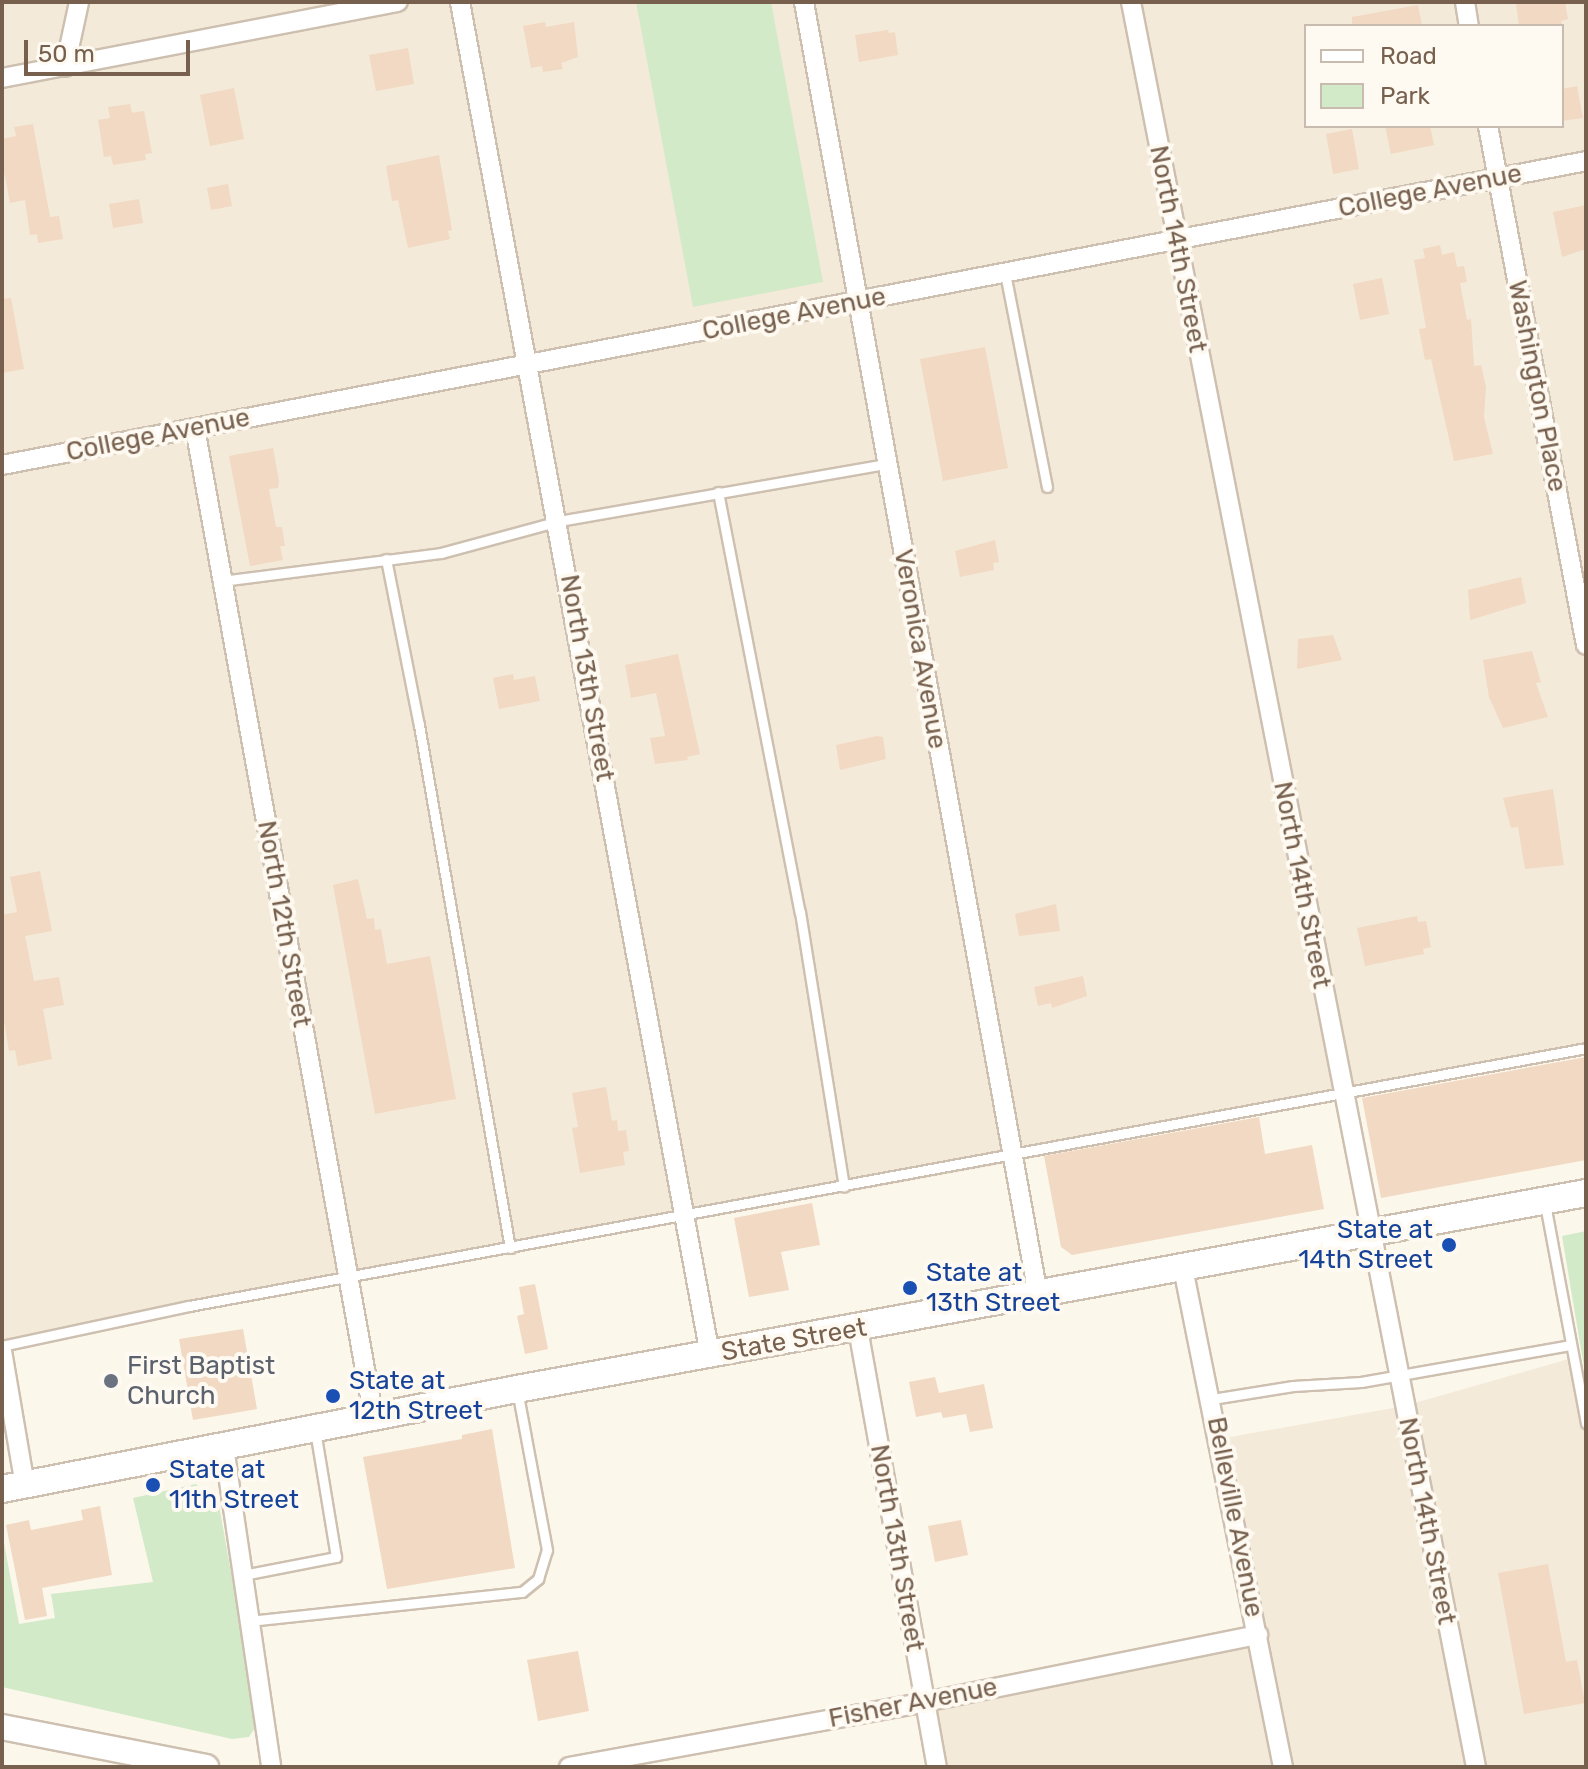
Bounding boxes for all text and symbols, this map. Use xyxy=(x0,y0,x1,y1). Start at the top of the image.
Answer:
scale bar xyxy=(28,24,194,74)
legend xyxy=(1304,24,1564,128)
text: 50 m xyxy=(38,40,95,68)
text: Road xyxy=(1380,42,1437,70)
text: Park xyxy=(1380,82,1430,110)
street label: North 14th Street xyxy=(1143,143,1213,355)
street label: College Avenue xyxy=(1335,158,1525,224)
street label: Washington Place xyxy=(1501,278,1573,494)
street label: College Avenue xyxy=(699,281,889,347)
street label: College Avenue xyxy=(63,402,253,468)
street label: Veronica Avenue xyxy=(887,546,953,752)
street label: North 13th Street xyxy=(553,572,621,784)
street label: North 14th Street xyxy=(1267,779,1337,991)
street label: North 12th Street xyxy=(250,818,318,1030)
place label: State at 14th Street xyxy=(1298,1214,1433,1276)
marker: State at 14th Street xyxy=(1440,1236,1458,1254)
place label: State at 13th Street xyxy=(926,1257,1060,1318)
marker: State at 13th Street xyxy=(901,1279,919,1297)
street label: State Street xyxy=(719,1312,869,1368)
place label: First Baptist Church xyxy=(127,1350,275,1412)
place label: State at 12th Street xyxy=(349,1365,483,1426)
marker: First Baptist Church xyxy=(102,1372,120,1390)
marker: State at 12th Street xyxy=(324,1387,342,1405)
street label: Belleville Avenue xyxy=(1200,1414,1270,1620)
street label: North 14th Street xyxy=(1392,1415,1462,1627)
street label: North 13th Street xyxy=(863,1442,931,1654)
place label: State at 11th Street xyxy=(169,1454,299,1516)
marker: State at 11th Street xyxy=(144,1476,162,1494)
street label: Fisher Avenue xyxy=(825,1671,1001,1735)

